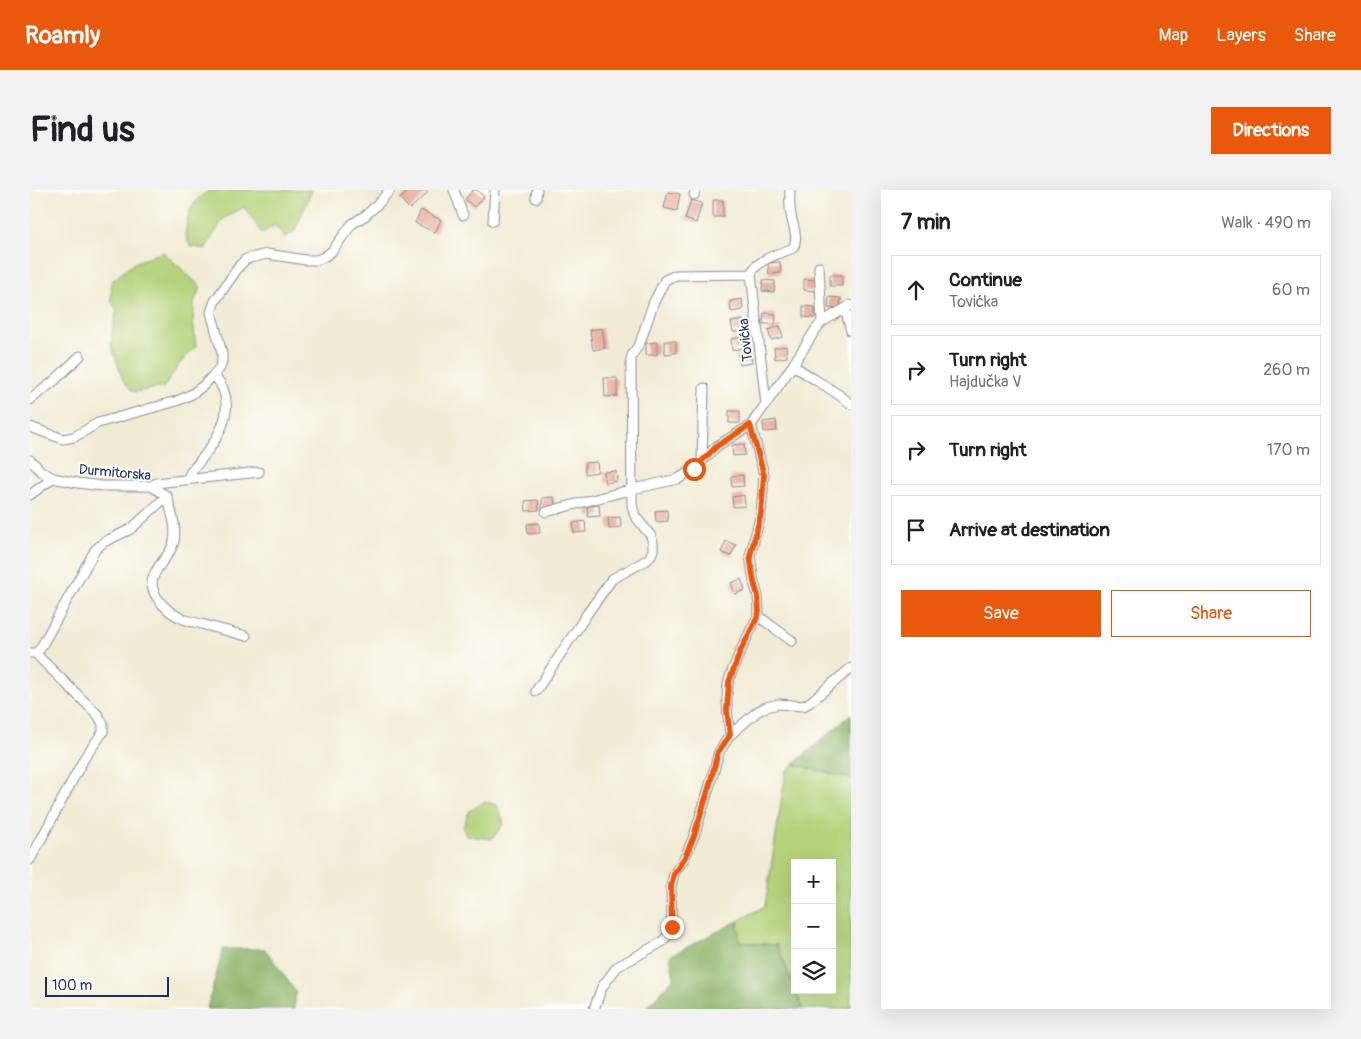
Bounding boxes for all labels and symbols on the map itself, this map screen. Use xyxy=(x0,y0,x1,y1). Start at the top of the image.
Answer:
street label: Tovićka xyxy=(735,318,756,362)
route start xyxy=(683,458,706,481)
street label: Durmitorska xyxy=(78,461,152,484)
route end xyxy=(661,916,684,939)
scale bar xyxy=(45,974,169,997)

